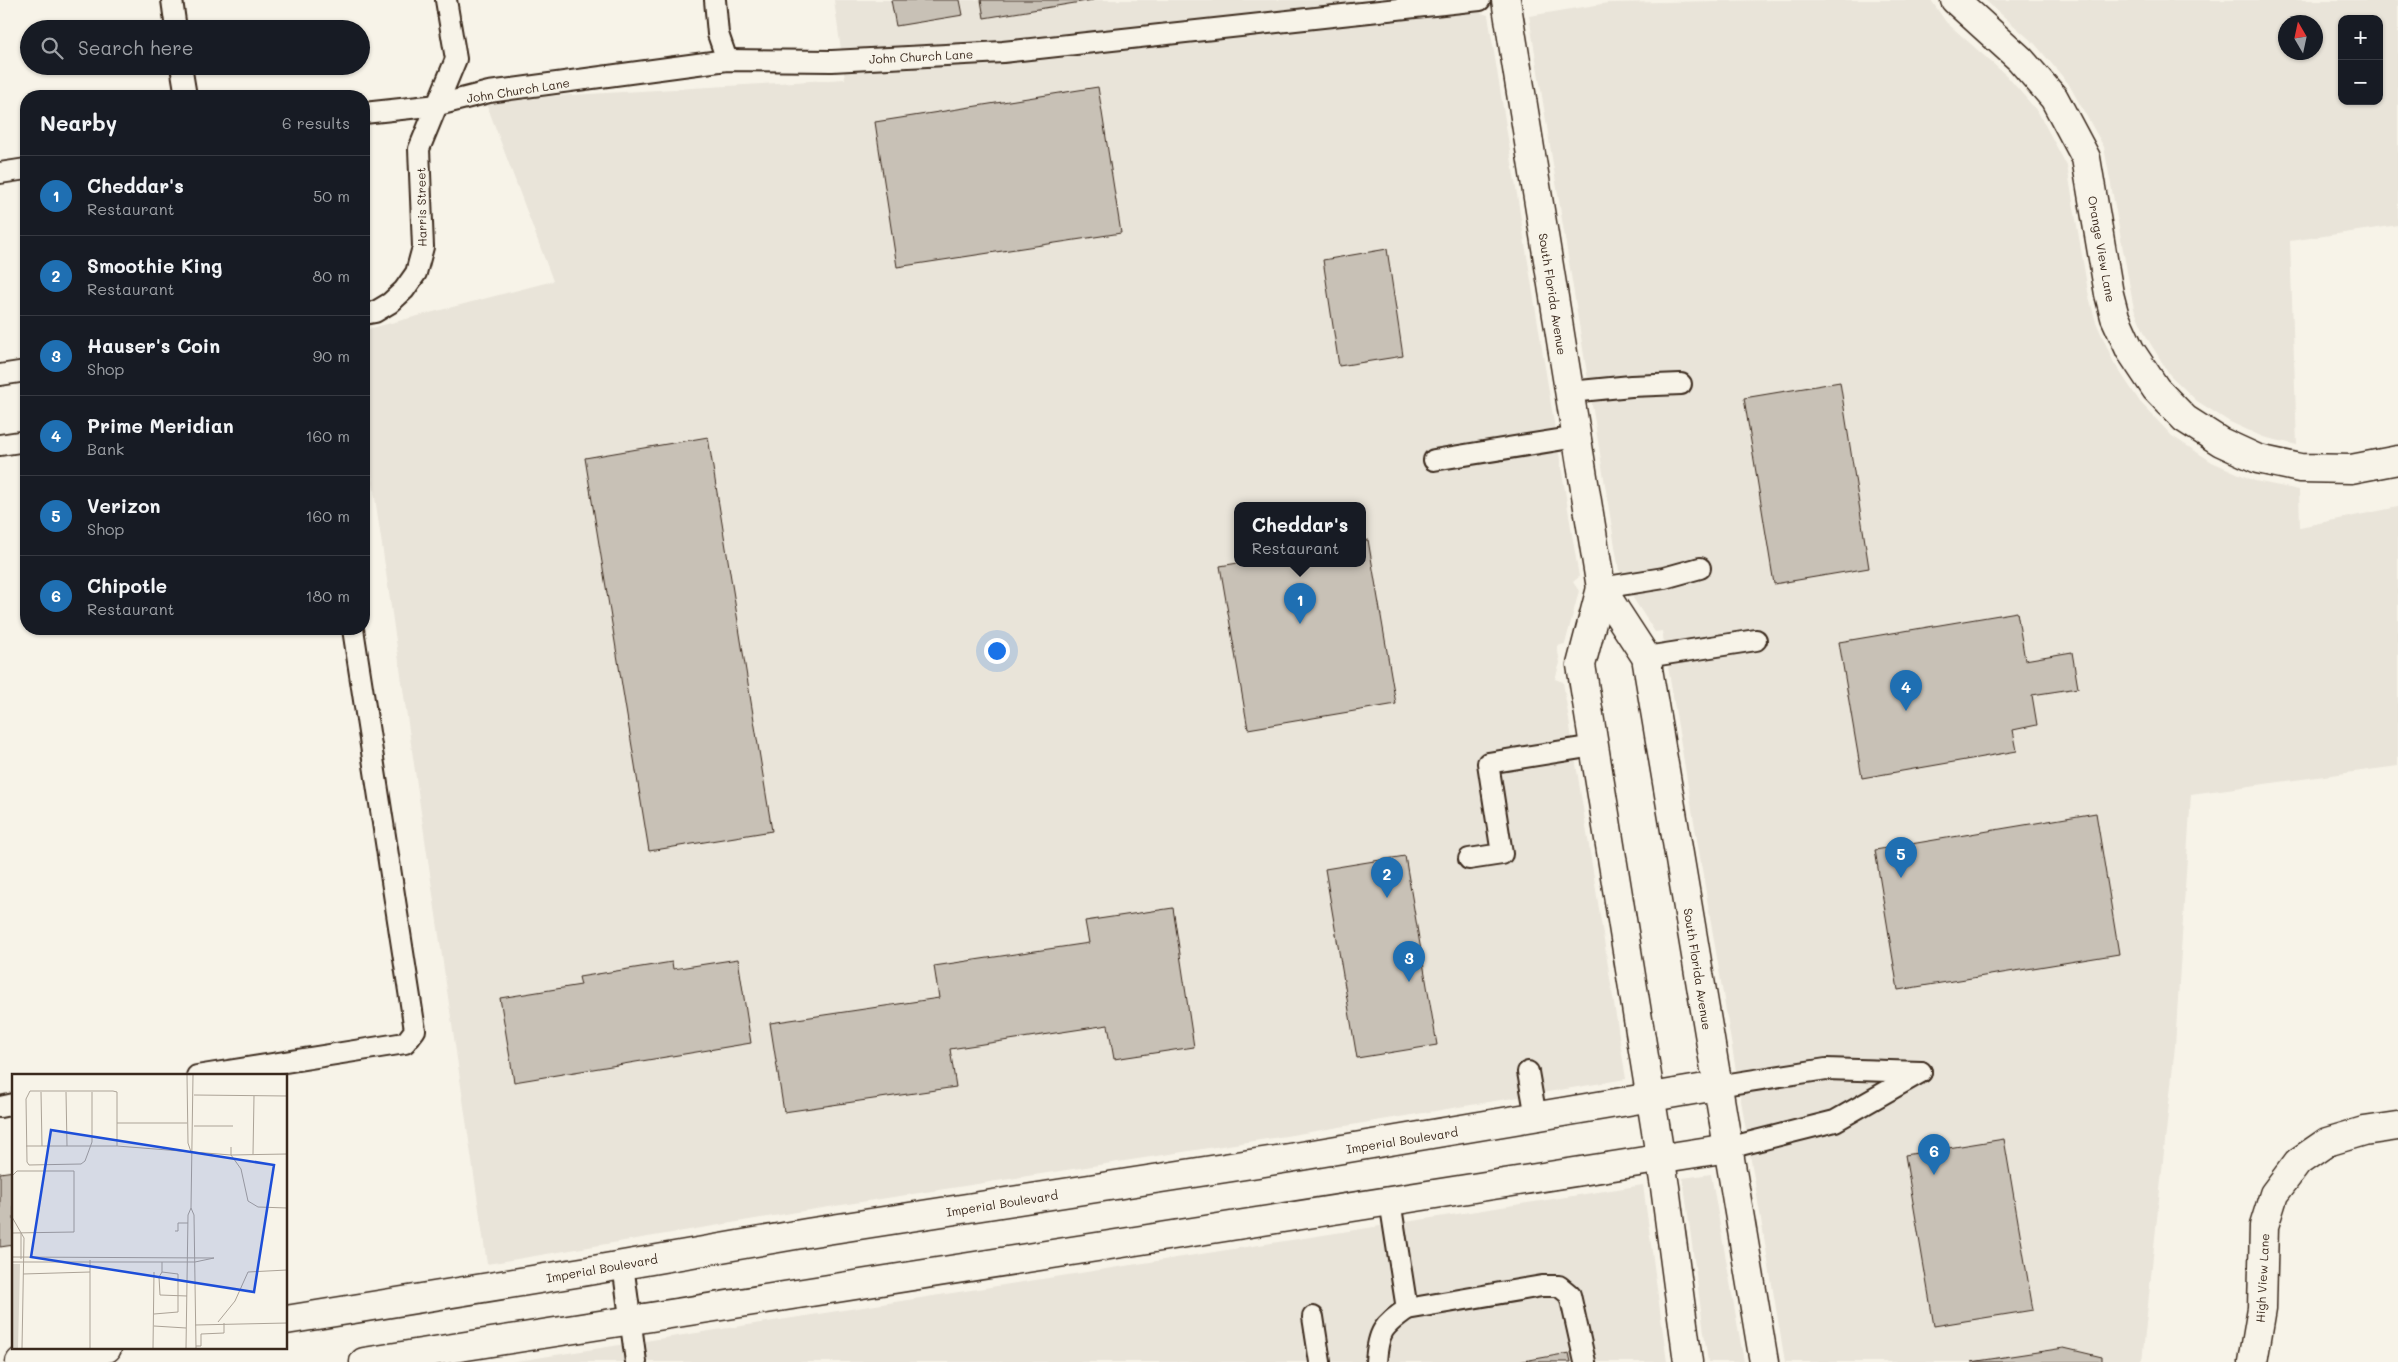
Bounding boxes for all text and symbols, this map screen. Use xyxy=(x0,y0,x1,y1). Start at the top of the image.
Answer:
north arrow xyxy=(2278,15,2323,60)
map controls xyxy=(2338,15,2383,105)
button: + xyxy=(2338,15,2383,60)
search box xyxy=(20,20,370,75)
icon: search xyxy=(38,34,66,62)
text: Search here xyxy=(78,35,194,60)
street label: John Church Lane xyxy=(868,45,974,67)
button: − xyxy=(2338,60,2383,105)
street label: John Church Lane xyxy=(465,74,571,106)
text: Nearby xyxy=(40,109,117,136)
text: 6 results xyxy=(282,112,350,133)
street label: Harris Street xyxy=(412,167,430,247)
text: Cheddar's xyxy=(87,173,184,198)
text: 1 xyxy=(52,185,60,206)
text: 50 m xyxy=(313,185,350,206)
street label: Orange View Lane xyxy=(2085,195,2119,303)
text: Restaurant xyxy=(87,198,175,219)
street label: South Florida Avenue xyxy=(1535,232,1571,356)
text: Smoothie King xyxy=(87,253,222,278)
text: 2 xyxy=(52,265,60,286)
text: 80 m xyxy=(313,265,350,286)
text: Restaurant xyxy=(87,278,175,299)
text: Hauser's Coin xyxy=(87,333,220,358)
text: 3 xyxy=(51,345,61,366)
text: 90 m xyxy=(313,345,350,366)
text: Shop xyxy=(87,358,124,379)
text: Prime Meridian xyxy=(87,413,234,438)
text: 4 xyxy=(51,425,61,446)
text: 160 m xyxy=(305,425,350,446)
text: Bank xyxy=(87,438,124,459)
text: Verizon xyxy=(87,493,160,518)
popup xyxy=(1234,502,1366,567)
text: 5 xyxy=(51,505,61,526)
text: 160 m xyxy=(305,505,350,526)
text: Cheddar's xyxy=(1252,512,1348,537)
text: Shop xyxy=(87,518,124,539)
text: Restaurant xyxy=(1252,537,1339,558)
text: Chipotle xyxy=(87,573,167,598)
pin: 1 xyxy=(1284,583,1316,624)
text: 6 xyxy=(51,585,61,606)
text: 180 m xyxy=(305,585,350,606)
text: Restaurant xyxy=(87,598,175,619)
your location xyxy=(984,638,1010,664)
pin: 4 xyxy=(1890,670,1922,711)
pin: 5 xyxy=(1885,837,1917,878)
pin: 2 xyxy=(1371,857,1403,898)
street label: South Florida Avenue xyxy=(1680,907,1716,1031)
pin: 3 xyxy=(1393,941,1425,982)
inset map xyxy=(12,1074,288,1350)
street label: Imperial Boulevard xyxy=(1345,1123,1459,1157)
pin: 6 xyxy=(1918,1134,1950,1175)
street label: Imperial Boulevard xyxy=(945,1186,1059,1220)
street label: High View Lane xyxy=(2252,1233,2272,1323)
street label: Imperial Boulevard xyxy=(545,1250,659,1286)

